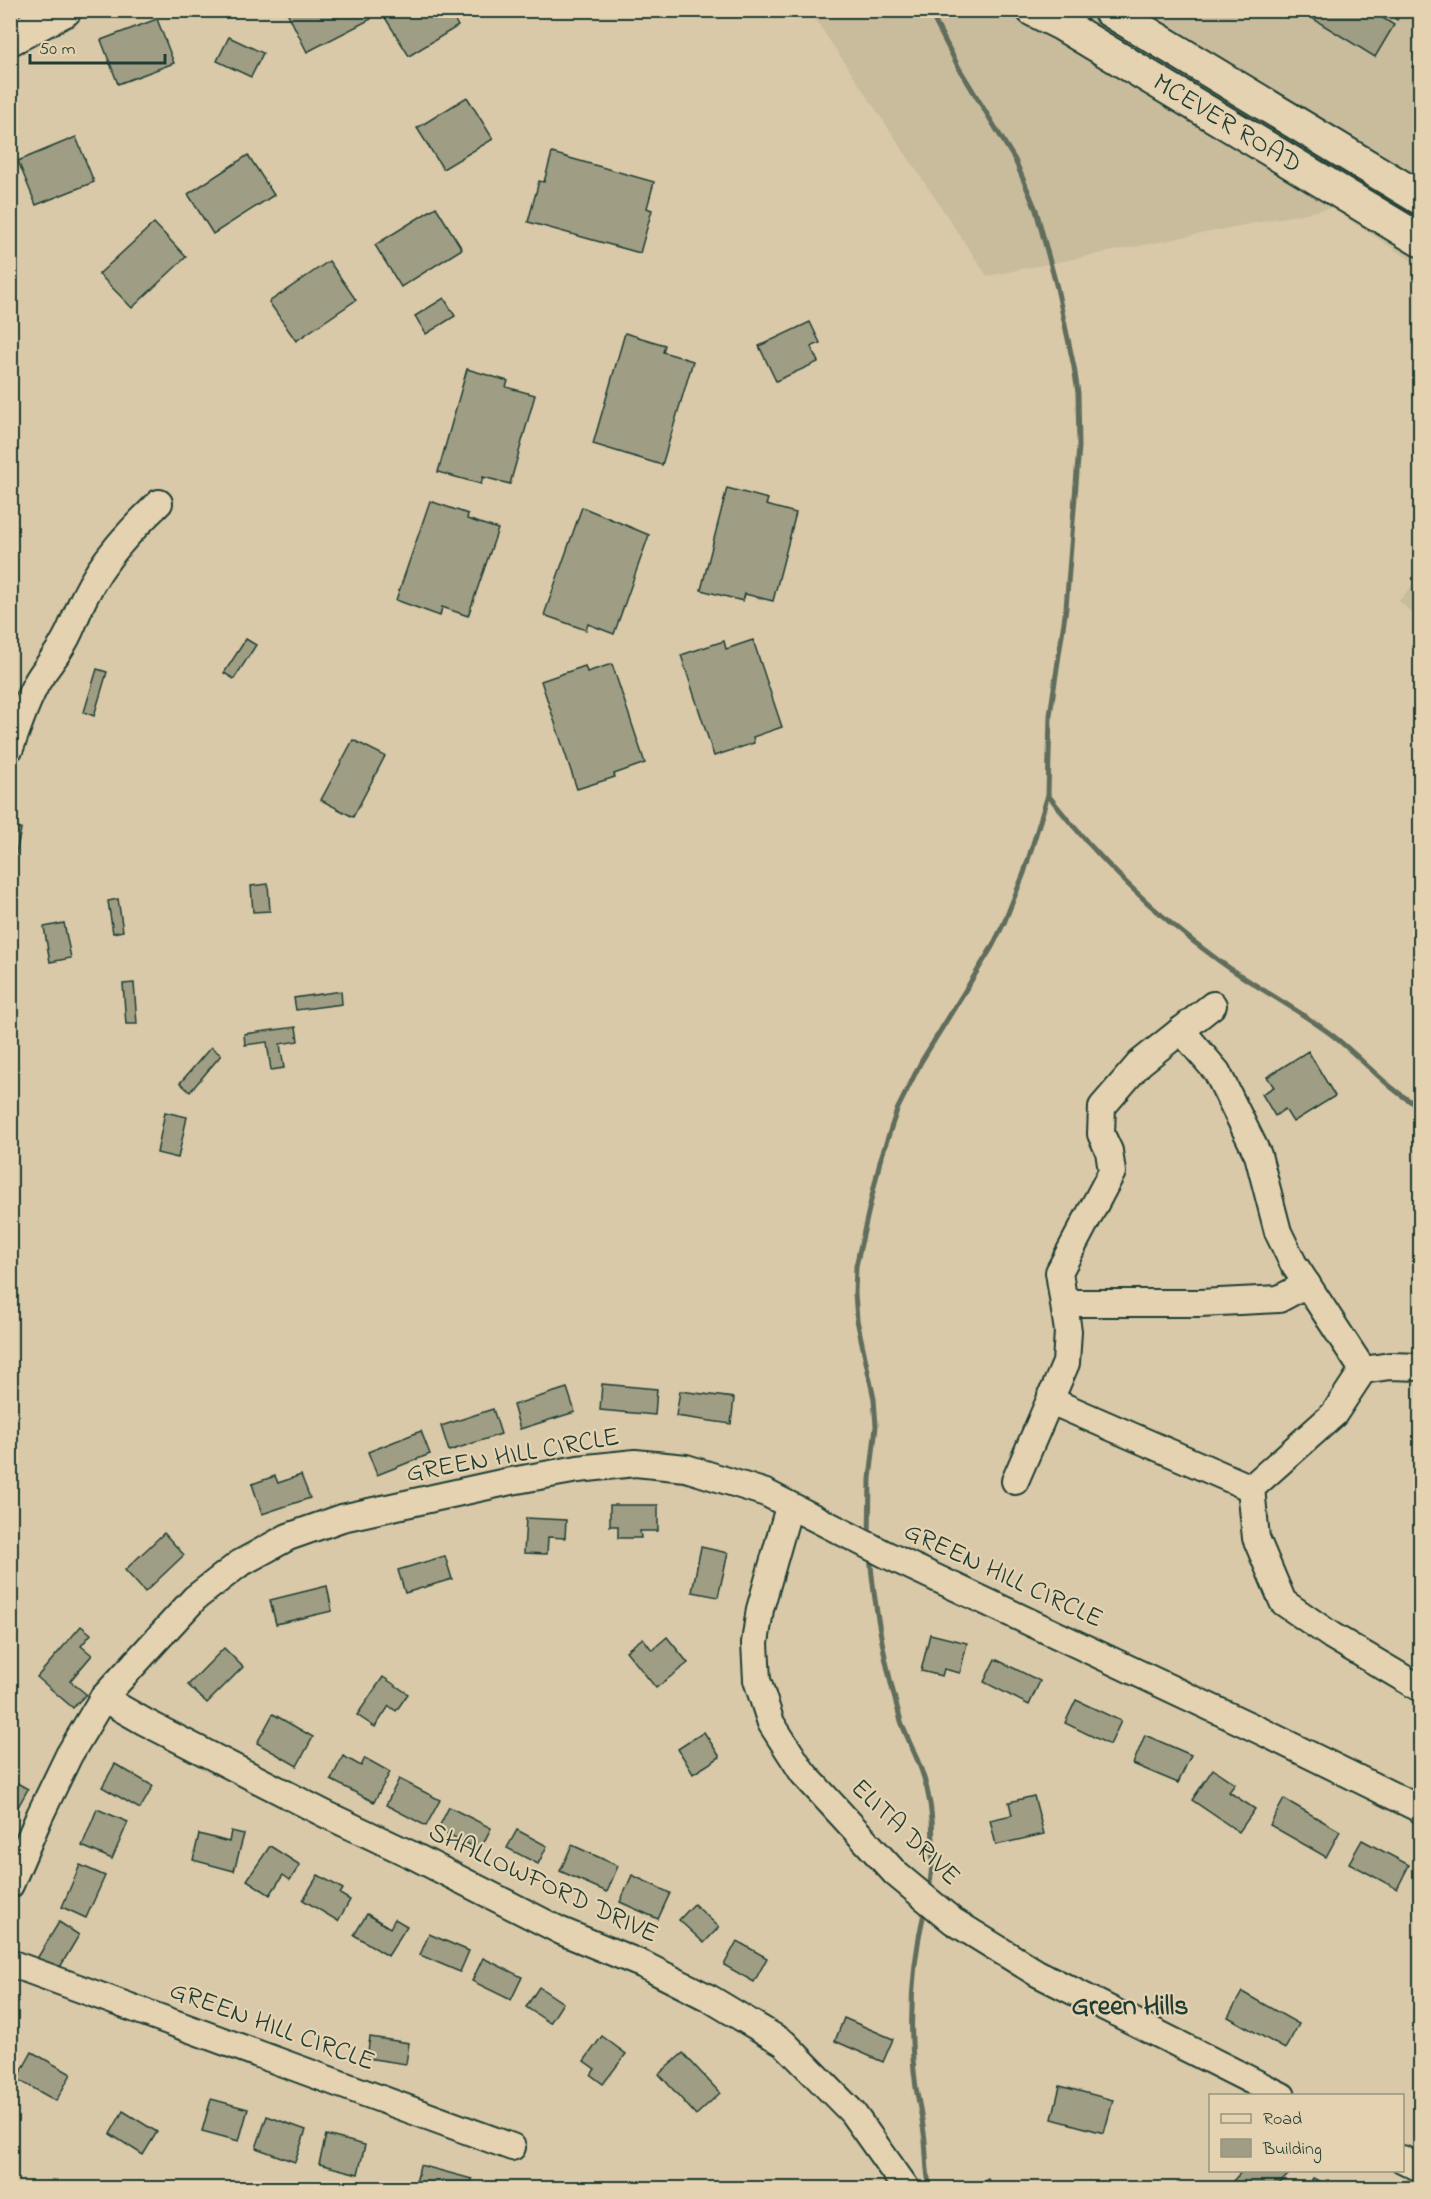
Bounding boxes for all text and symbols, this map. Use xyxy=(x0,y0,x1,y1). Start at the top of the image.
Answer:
scale bar xyxy=(30,27,165,65)
text: 50 m xyxy=(39,37,76,63)
street label: MCEVER ROAD xyxy=(1145,64,1309,184)
street label: GREEN HILL CIRCLE xyxy=(403,1418,623,1494)
street label: GREEN HILL CIRCLE xyxy=(897,1513,1109,1639)
street label: ELITA DRIVE xyxy=(841,1770,969,1896)
street label: SHALLOWFORD DRIVE xyxy=(422,1814,664,1954)
street label: GREEN HILL CIRCLE xyxy=(164,1972,380,2082)
district label: Green Hills xyxy=(1071,1987,1189,2028)
legend xyxy=(1209,2094,1404,2172)
text: Road xyxy=(1263,2107,1302,2133)
text: Building xyxy=(1262,2137,1322,2164)

